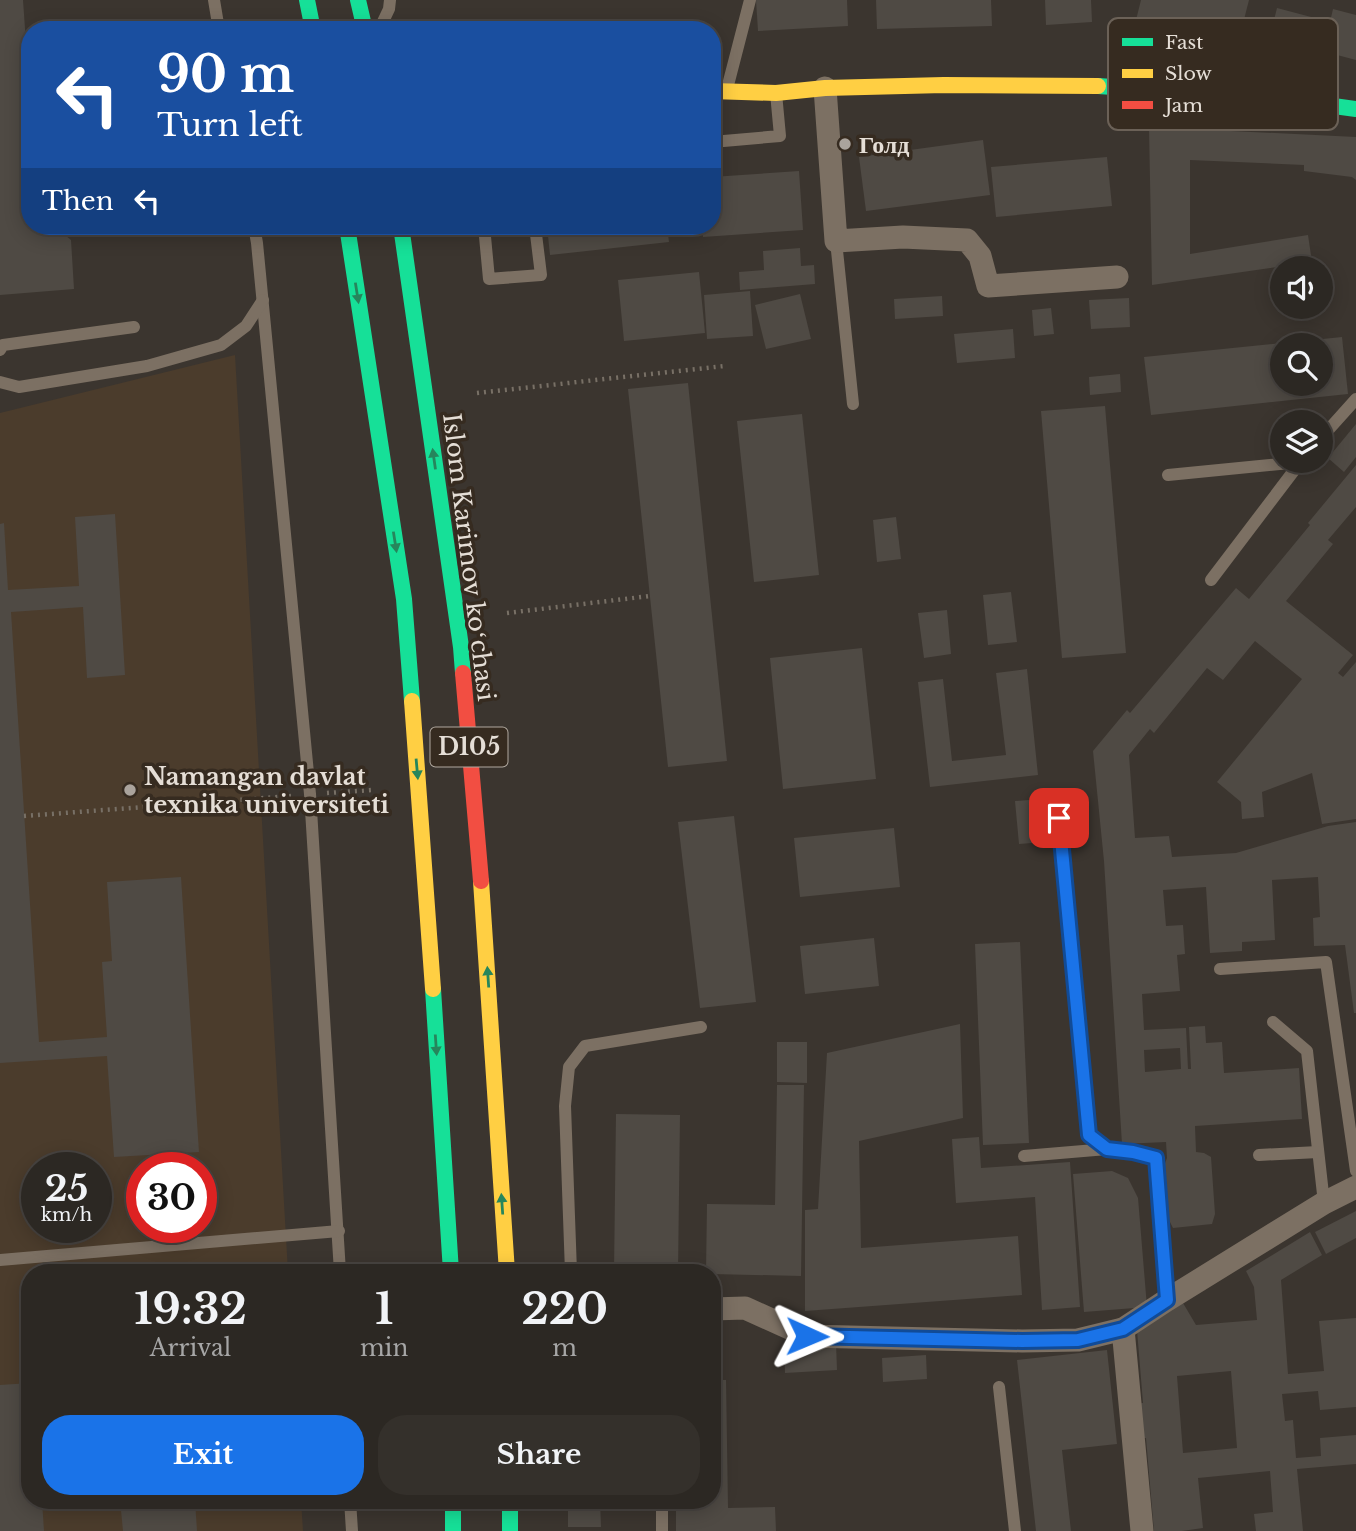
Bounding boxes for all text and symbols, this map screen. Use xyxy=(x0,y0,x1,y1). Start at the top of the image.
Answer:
legend xyxy=(1108,18,1338,130)
text: Fast xyxy=(1165,31,1204,54)
text: 90 m xyxy=(157,44,294,105)
icon: left xyxy=(42,49,133,140)
text: Slow xyxy=(1165,62,1212,85)
text: Jam xyxy=(1162,94,1203,117)
text: Turn left xyxy=(157,105,303,145)
place label: Голд xyxy=(859,130,909,159)
marker: Голд xyxy=(837,136,853,152)
icon: left xyxy=(128,182,166,220)
text: Then xyxy=(42,185,114,217)
map controls xyxy=(1270,256,1333,473)
button: sound xyxy=(1270,256,1333,319)
one-way arrow xyxy=(352,282,363,304)
button: search xyxy=(1270,333,1333,396)
button: layers xyxy=(1270,410,1333,473)
street label: Islom Karimov koʻchasi xyxy=(437,411,501,703)
one-way arrow xyxy=(428,448,439,470)
one-way arrow xyxy=(390,532,401,554)
road number: D105 xyxy=(430,727,508,766)
one-way arrow xyxy=(412,758,423,780)
place label: Namangan davlat texnika universiteti xyxy=(144,762,389,819)
marker: Namangan davlat texnika universiteti xyxy=(122,782,138,798)
pin xyxy=(1029,788,1089,848)
icon: arrive xyxy=(1040,799,1078,837)
one-way arrow xyxy=(482,966,493,988)
one-way arrow xyxy=(431,1034,442,1056)
speed limit sign: 30 xyxy=(126,1152,217,1243)
text: 25 xyxy=(45,1167,88,1210)
one-way arrow xyxy=(497,1193,508,1215)
text: km/h xyxy=(41,1204,92,1226)
text: 19:32 xyxy=(134,1283,247,1335)
text: 1 xyxy=(375,1283,393,1335)
text: 220 xyxy=(521,1283,608,1335)
position arrow xyxy=(770,1299,844,1373)
text: Arrival xyxy=(150,1334,231,1362)
text: min xyxy=(360,1334,408,1362)
text: m xyxy=(552,1334,577,1362)
button: Exit xyxy=(42,1415,364,1495)
button: Share xyxy=(378,1415,700,1495)

